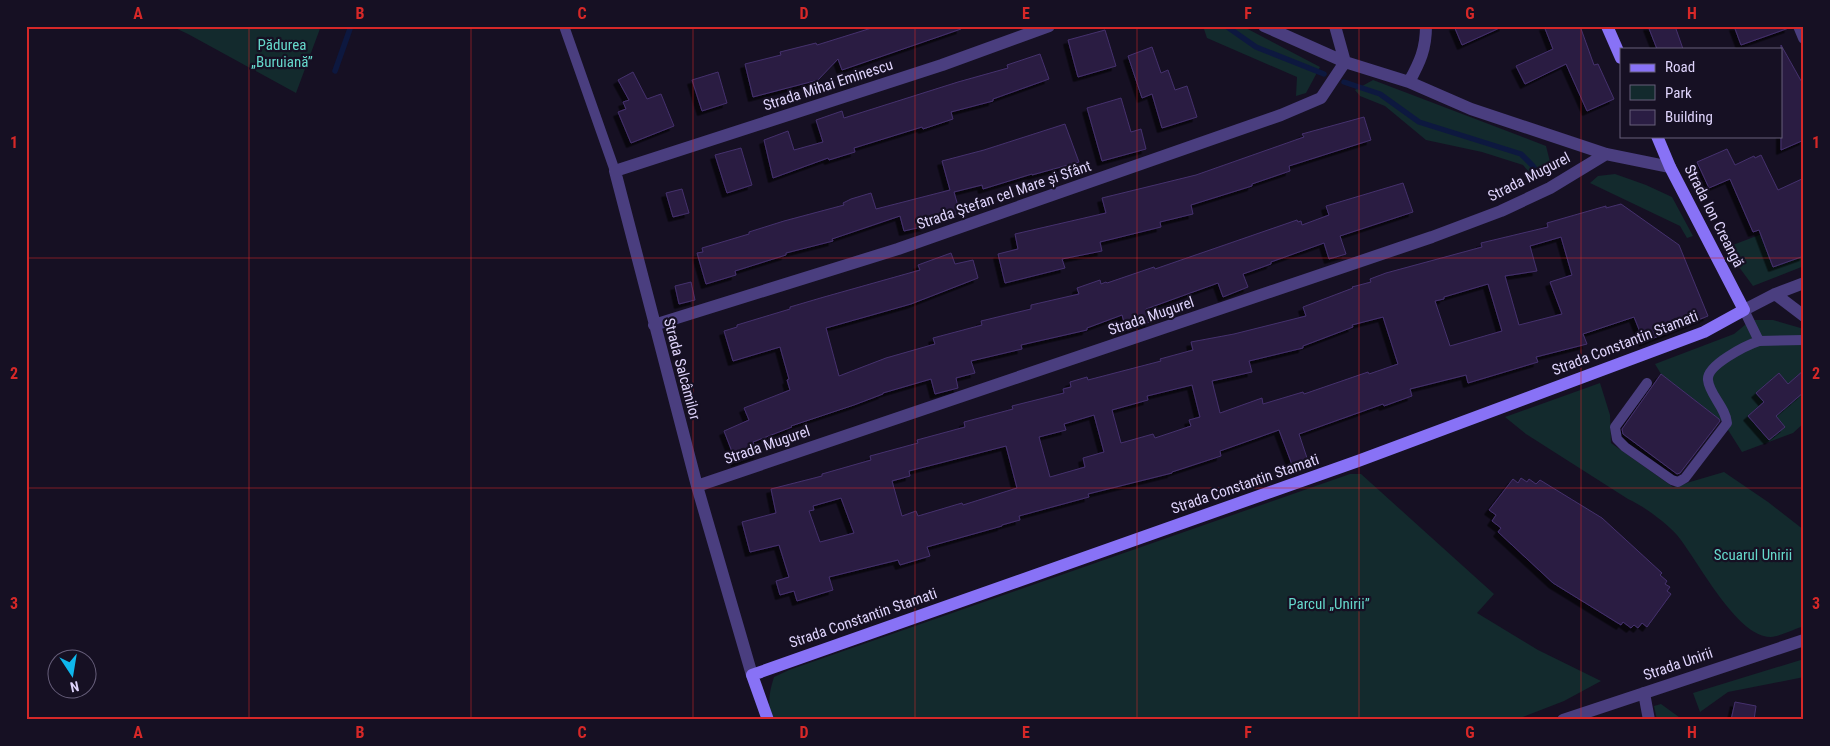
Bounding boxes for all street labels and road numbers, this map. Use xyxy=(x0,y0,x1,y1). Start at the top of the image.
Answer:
street label: Strada Mihai Eminescu xyxy=(761,56,895,114)
street label: Strada Mugurel xyxy=(1485,149,1573,205)
street label: Strada Ştefan cel Mare și Sfânt xyxy=(915,157,1093,233)
street label: Strada Ion Creangă xyxy=(1680,162,1748,270)
street label: Strada Mugurel xyxy=(1106,293,1196,339)
street label: Strada Constantin Stamati xyxy=(1549,307,1701,379)
street label: Strada Salcâmilor xyxy=(660,316,704,422)
street label: Strada Mugurel xyxy=(722,422,812,468)
street label: Strada Constantin Stamati xyxy=(1169,450,1321,518)
street label: Strada Constantin Stamati xyxy=(787,584,939,652)
street label: Strada Unirii xyxy=(1641,644,1715,684)

